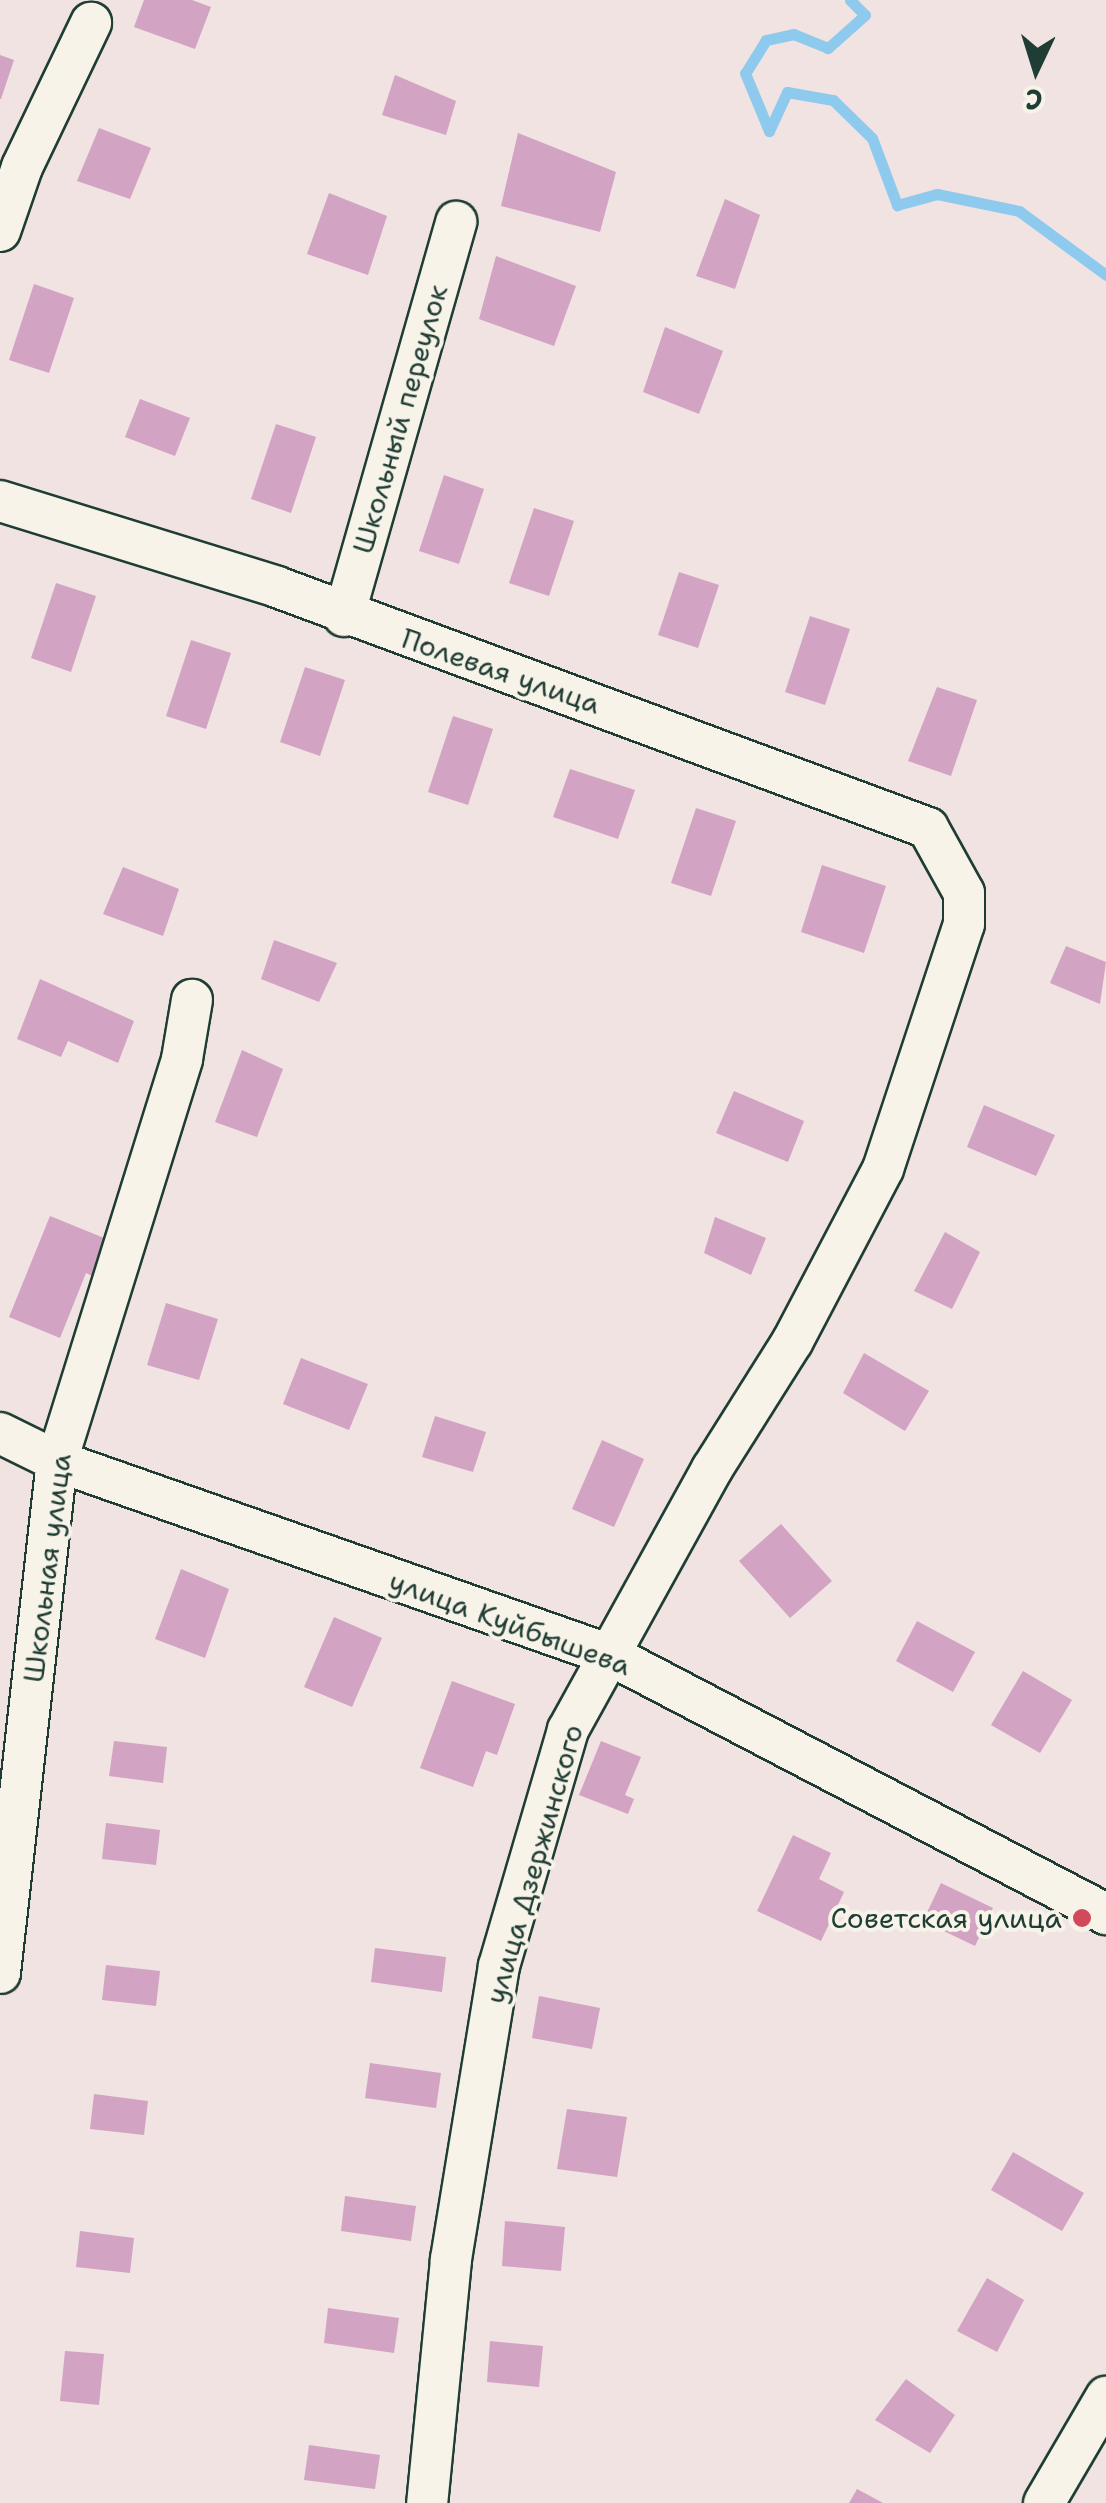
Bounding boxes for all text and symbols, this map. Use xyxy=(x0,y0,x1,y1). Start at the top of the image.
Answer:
north arrow xyxy=(986,20,1086,120)
text: С xyxy=(1024,80,1044,119)
street label: Школьный переулок xyxy=(346,281,454,557)
street label: Полевая улица xyxy=(397,621,605,721)
street label: Школьная улица xyxy=(16,1452,78,1684)
street label: улица Куйбышева xyxy=(385,1564,635,1682)
street label: улица Дзержинского xyxy=(478,1721,590,2007)
place label: Советская улица xyxy=(830,1901,1062,1935)
marker: Советская улица xyxy=(1071,1907,1093,1929)

